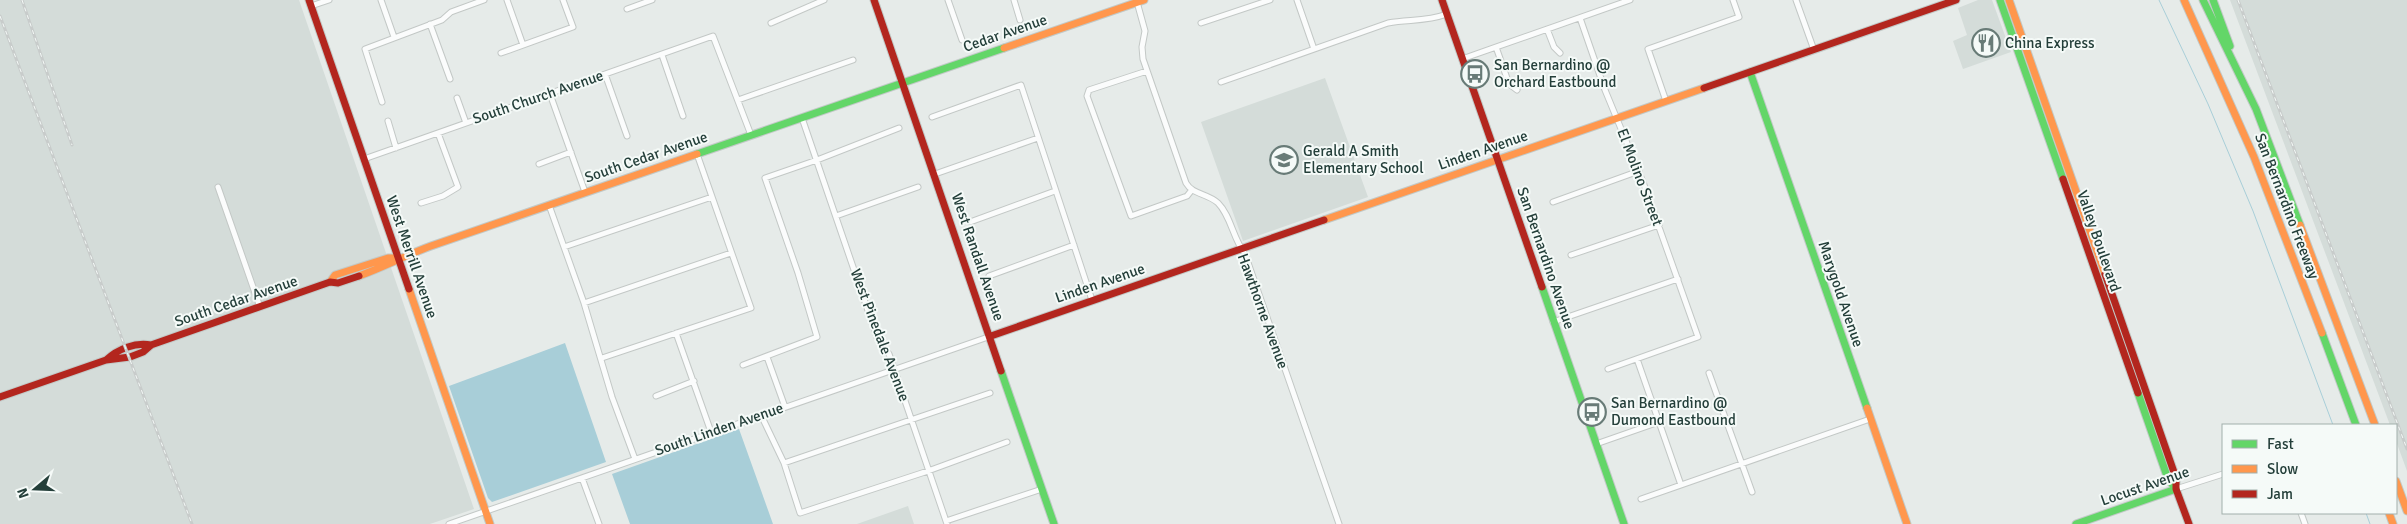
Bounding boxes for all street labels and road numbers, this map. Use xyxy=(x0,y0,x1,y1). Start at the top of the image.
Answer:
street label: Cedar Avenue xyxy=(961,10,1049,56)
street label: South Church Avenue xyxy=(470,66,606,128)
street label: Linden Avenue xyxy=(1436,126,1530,174)
street label: El Molino Street xyxy=(1613,126,1667,228)
street label: South Cedar Avenue xyxy=(582,128,710,186)
street label: San Bernardino Freeway xyxy=(2251,131,2323,281)
street label: San Bernardino Avenue xyxy=(1513,185,1579,331)
street label: Valley Boulevard xyxy=(2073,188,2125,294)
street label: West Randall Avenue xyxy=(948,191,1008,323)
street label: West Merrill Avenue xyxy=(383,193,441,321)
street label: Marygold Avenue xyxy=(1814,239,1868,349)
street label: Hawthorne Avenue xyxy=(1234,251,1292,371)
street label: Linden Avenue xyxy=(1053,259,1147,307)
street label: West Pinedale Avenue xyxy=(846,266,914,404)
street label: South Cedar Avenue xyxy=(172,272,300,330)
street label: South Linden Avenue xyxy=(652,399,786,459)
street label: Locust Avenue xyxy=(2098,462,2192,510)

